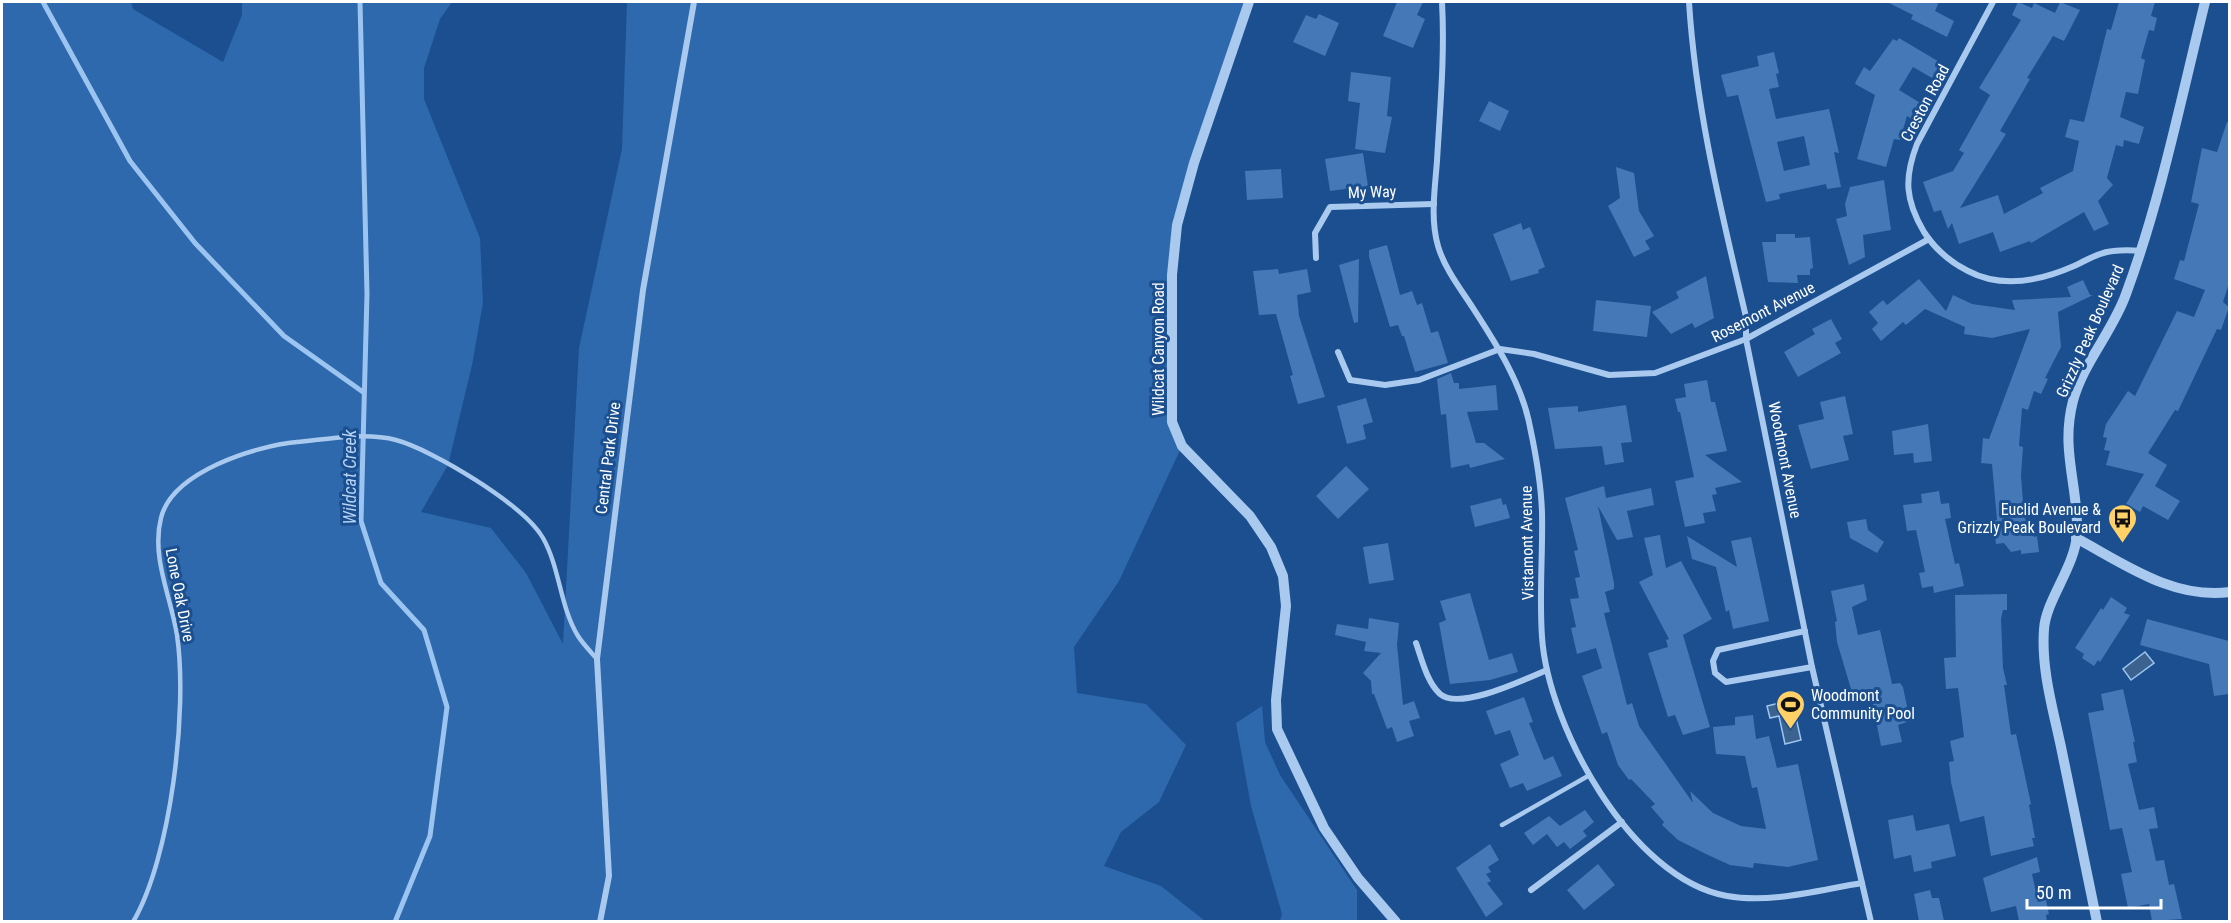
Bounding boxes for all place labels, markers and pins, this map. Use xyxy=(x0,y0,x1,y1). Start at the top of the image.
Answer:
place label: Euclid Avenue & Grizzly Peak Boulevard xyxy=(1958,500,2101,537)
bus stop icon: Euclid Avenue & Grizzly Peak Boulevard xyxy=(2106,502,2138,544)
place label: Woodmont Community Pool xyxy=(1811,686,1915,723)
sports icon: Woodmont Community Pool xyxy=(1774,688,1806,730)

